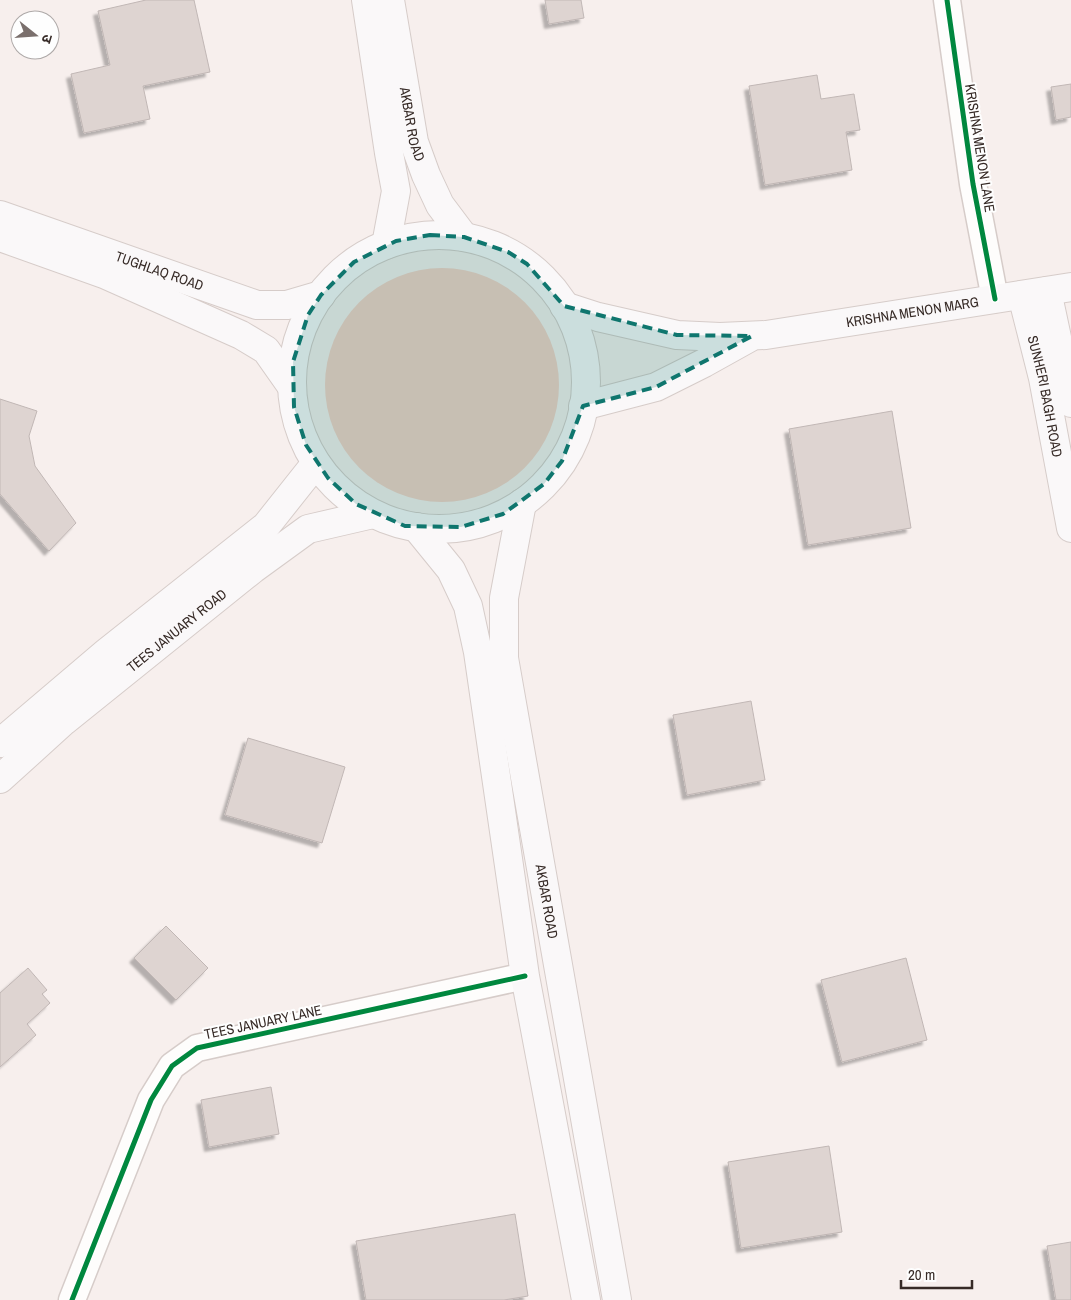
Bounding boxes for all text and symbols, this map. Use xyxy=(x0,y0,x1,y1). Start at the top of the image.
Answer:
north arrow xyxy=(10,10,60,60)
text: उ xyxy=(37,32,57,46)
street label: KRISHNA MENON LANE xyxy=(961,83,999,213)
street label: AKBAR ROAD xyxy=(396,85,429,164)
street label: TUGHLAQ ROAD xyxy=(113,247,206,295)
street label: KRISHNA MENON MARG xyxy=(845,293,980,331)
street label: SUNHERI BAGH ROAD xyxy=(1024,334,1067,459)
street label: TEES JANUARY ROAD xyxy=(123,585,230,676)
street label: AKBAR ROAD xyxy=(531,862,562,940)
street label: TEES JANUARY LANE xyxy=(203,1001,323,1043)
scale bar xyxy=(901,1258,972,1290)
text: 20 m xyxy=(908,1264,935,1285)

